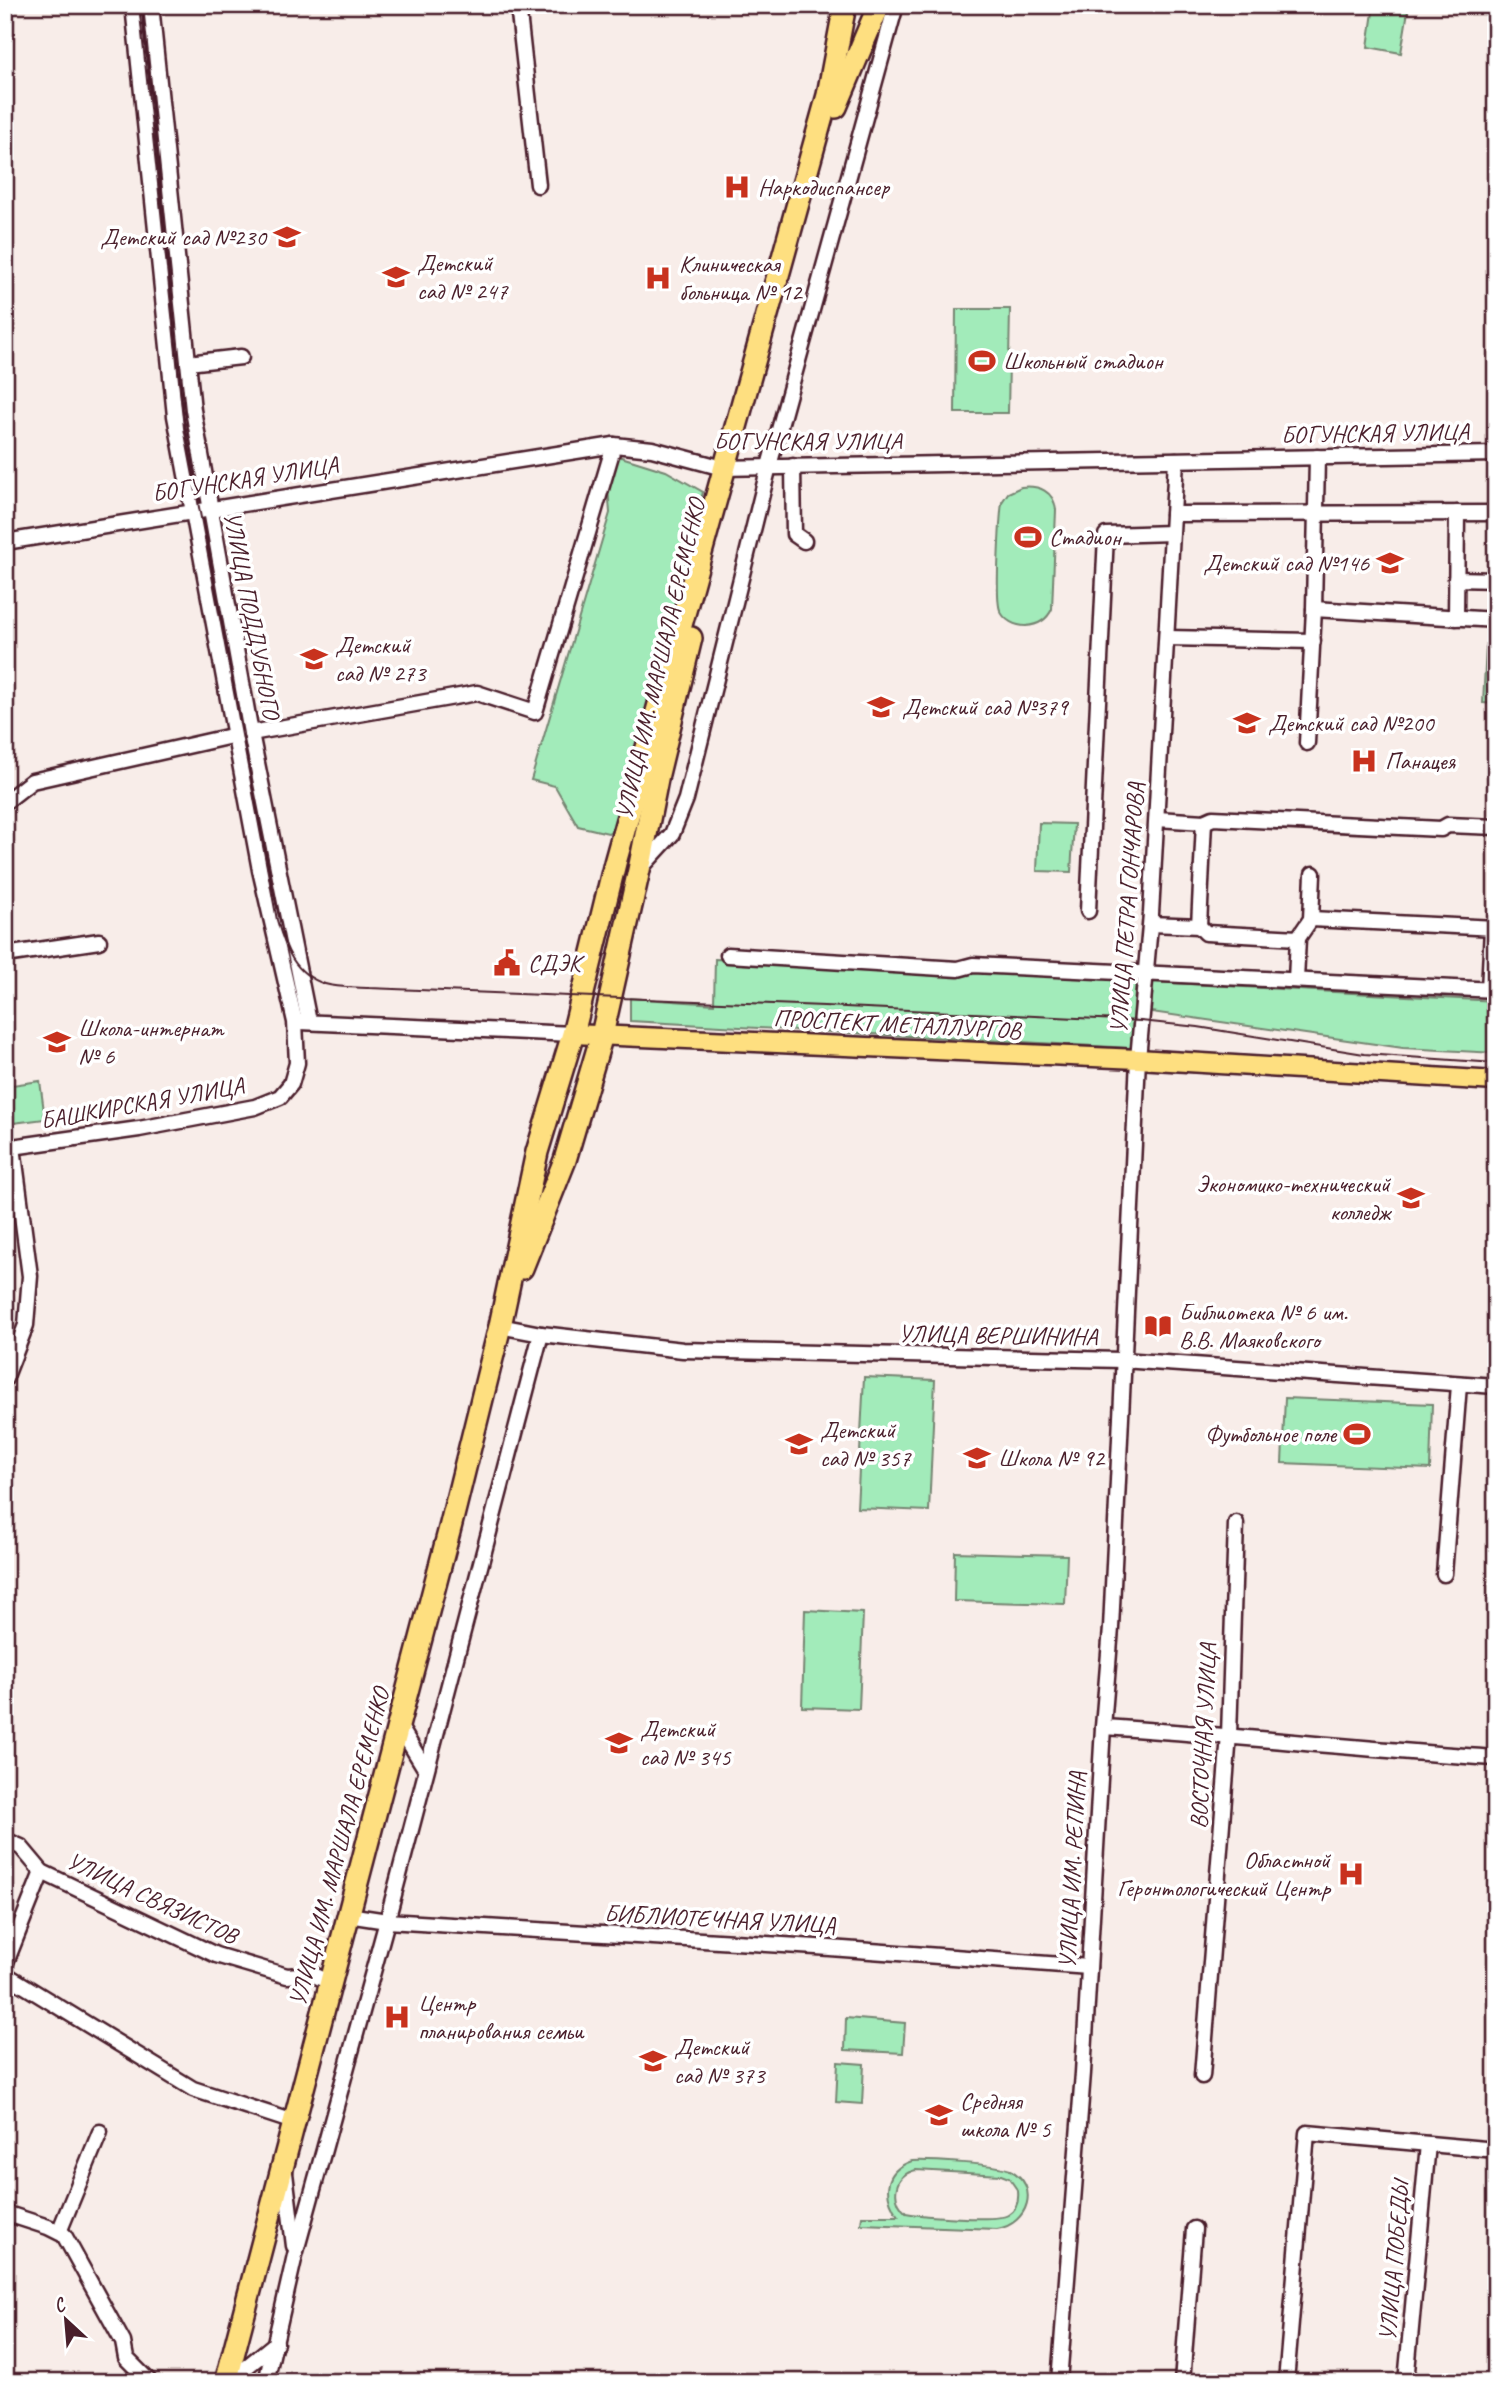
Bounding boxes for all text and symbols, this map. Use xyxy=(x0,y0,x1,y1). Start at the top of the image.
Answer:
hospital icon: Наркодиспансер xyxy=(722,172,752,202)
place label: Наркодиспансер xyxy=(758,172,891,202)
place label: Детский сад №230 xyxy=(100,222,268,252)
school or university icon: Детский сад №230 xyxy=(272,222,302,252)
place label: Детский сад № 247 xyxy=(417,248,509,306)
place label: Клиническая больница № 12 xyxy=(679,249,804,307)
school or university icon: Детский сад № 247 xyxy=(381,262,411,292)
hospital icon: Клиническая больница № 12 xyxy=(643,263,673,293)
sports icon: Школьный стадион xyxy=(967,346,997,376)
place label: Школьный стадион xyxy=(1003,346,1165,376)
street label: БОГУНСКАЯ УЛИЦА xyxy=(1281,416,1470,450)
street label: БОГУНСКАЯ УЛИЦА xyxy=(714,426,903,456)
street label: БОГУНСКАЯ УЛИЦА xyxy=(150,449,341,509)
street label: УЛИЦА ИМ. МАРШАЛА ЕРЕМЕНКО xyxy=(609,493,712,822)
street label: УЛИЦА ПОДДУБНОГО xyxy=(217,509,287,724)
sports icon: Стадион xyxy=(1013,522,1043,552)
place label: Стадион xyxy=(1049,522,1123,552)
place label: Детский сад №146 xyxy=(1203,548,1370,578)
school or university icon: Детский сад №146 xyxy=(1375,548,1405,578)
place label: Детский сад № 273 xyxy=(335,630,428,688)
school or university icon: Детский сад № 273 xyxy=(299,644,329,674)
school or university icon: Детский сад №379 xyxy=(866,692,896,722)
place label: Детский сад №379 xyxy=(902,692,1070,722)
school or university icon: Детский сад №200 xyxy=(1232,708,1262,738)
place label: Детский сад №200 xyxy=(1268,708,1436,738)
hospital icon: Панацея xyxy=(1349,746,1379,776)
place label: Панацея xyxy=(1385,746,1456,776)
street label: УЛИЦА ПЕТРА ГОНЧАРОВА xyxy=(1103,781,1151,1035)
public building icon: СДЭК xyxy=(492,948,522,978)
place label: СДЭК xyxy=(528,948,586,978)
street label: ПРОСПЕКТ МЕТАЛЛУРГОВ xyxy=(773,1003,1023,1046)
place label: Школа-интернат № 6 xyxy=(78,1013,225,1071)
school or university icon: Школа-интернат № 6 xyxy=(42,1027,72,1057)
street label: БАШКИРСКАЯ УЛИЦА xyxy=(38,1070,247,1136)
place label: Экономико-технический колледж xyxy=(1196,1169,1393,1227)
school or university icon: Экономико-технический колледж xyxy=(1396,1183,1426,1213)
place label: Библиотека № 6 им. В.В. Маяковского xyxy=(1179,1297,1348,1355)
library icon: Библиотека № 6 им. В.В. Маяковского xyxy=(1143,1311,1173,1341)
street label: УЛИЦА ВЕРШИНИНА xyxy=(898,1318,1099,1352)
place label: Детский сад № 357 xyxy=(820,1415,912,1473)
place label: Футбольное поле xyxy=(1205,1419,1338,1449)
sports icon: Футбольное поле xyxy=(1342,1419,1372,1449)
school or university icon: Детский сад № 357 xyxy=(784,1429,814,1459)
school or university icon: Школа № 92 xyxy=(962,1443,992,1473)
place label: Школа № 92 xyxy=(998,1443,1106,1473)
street label: ВОСТОЧНАЯ УЛИЦА xyxy=(1183,1642,1223,1829)
street label: УЛИЦА ИМ. МАРШАЛА ЕРЕМЕНКО xyxy=(282,1682,397,2009)
place label: Детский сад № 345 xyxy=(640,1714,732,1772)
school or university icon: Детский сад № 345 xyxy=(604,1728,634,1758)
street label: УЛИЦА ИМ. РЕПИНА xyxy=(1052,1770,1092,1969)
place label: Областной Геронтологический Центр xyxy=(1117,1845,1332,1903)
street label: УЛИЦА СВЯЗИСТОВ xyxy=(62,1846,244,1952)
hospital icon: Областной Геронтологический Центр xyxy=(1336,1859,1366,1889)
street label: БИБЛИОТЕЧНАЯ УЛИЦА xyxy=(604,1898,837,1940)
place label: Центр планирования семьи xyxy=(418,1988,585,2046)
hospital icon: Центр планирования семьи xyxy=(382,2002,412,2032)
place label: Детский сад № 373 xyxy=(674,2032,767,2090)
school or university icon: Детский сад № 373 xyxy=(638,2046,668,2076)
place label: Средняя школа № 5 xyxy=(960,2086,1052,2144)
school or university icon: Средняя школа № 5 xyxy=(924,2100,954,2130)
street label: УЛИЦА ПОБЕДЫ xyxy=(1372,2176,1416,2342)
north arrow xyxy=(32,2286,102,2356)
text: С xyxy=(50,2292,71,2318)

